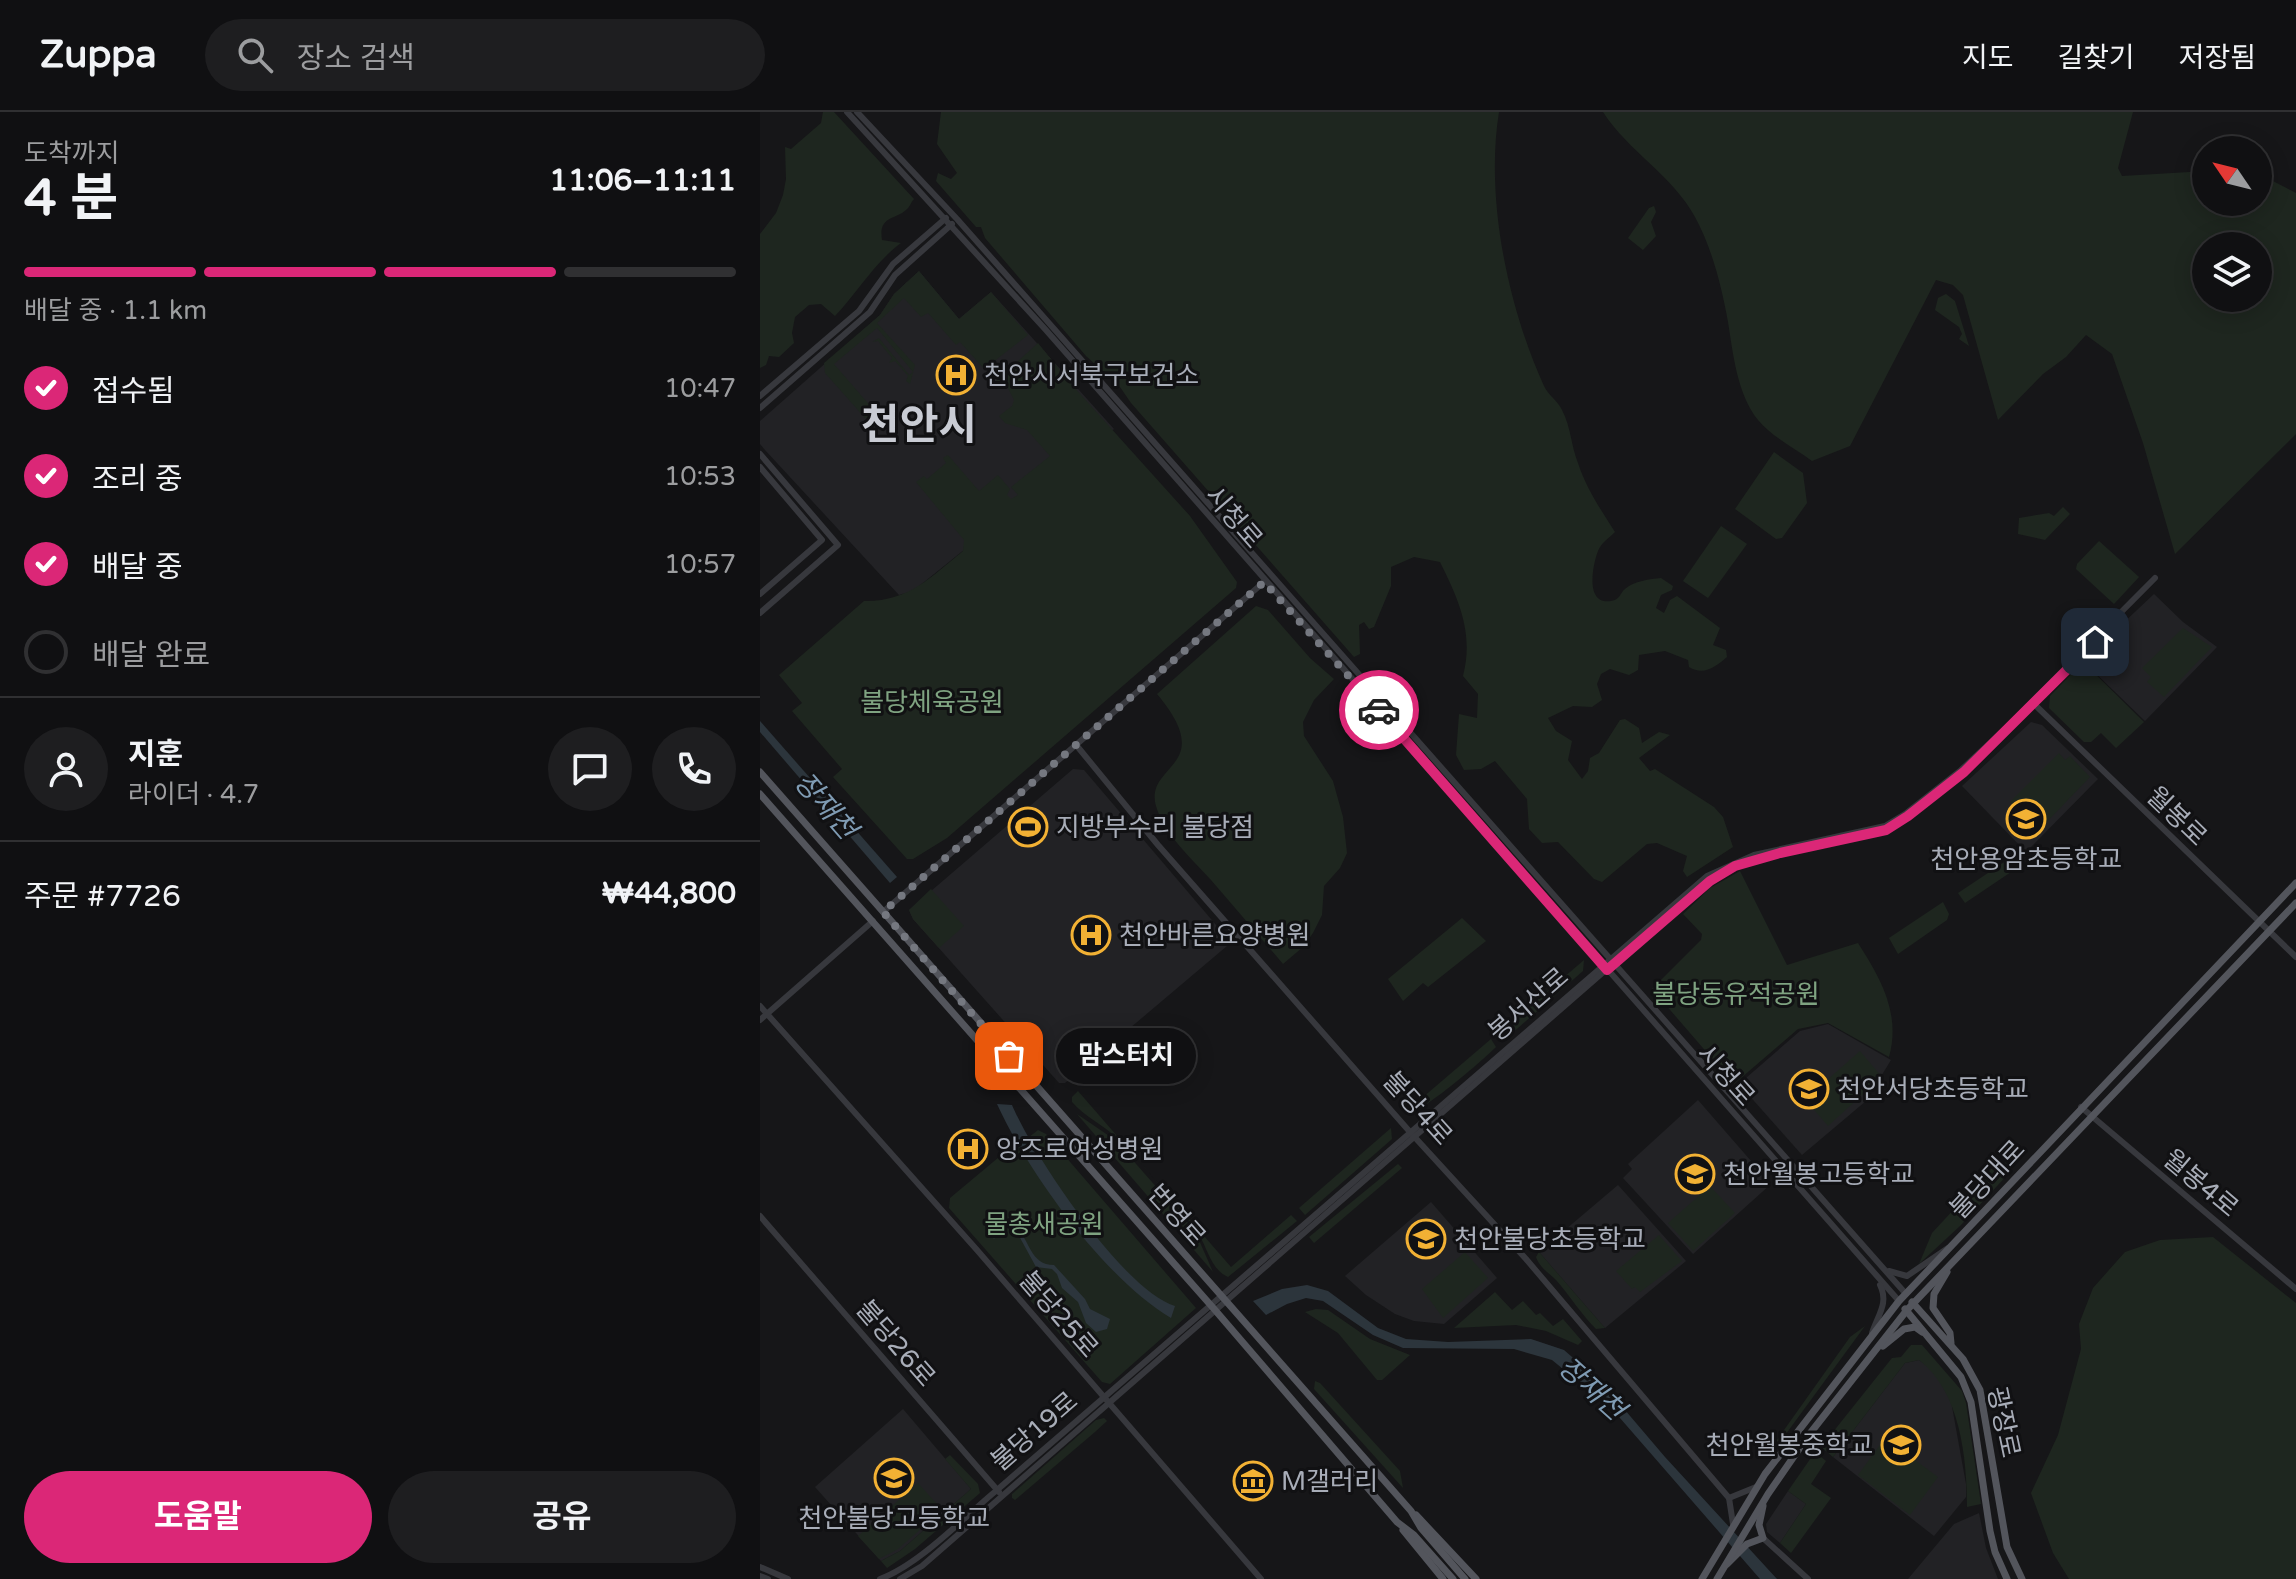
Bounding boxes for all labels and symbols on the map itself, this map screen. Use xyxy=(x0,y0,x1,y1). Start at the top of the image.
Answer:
north arrow xyxy=(2192,136,2272,216)
hospital icon: 천안시서북구보건소 xyxy=(935,354,977,396)
place label: 천안시서북구보건소 xyxy=(984,360,1199,391)
district label: 천안시 xyxy=(861,400,977,451)
street label: 시청로 xyxy=(1198,480,1269,555)
pin xyxy=(2061,608,2129,676)
courier xyxy=(1339,670,1419,750)
park label: 불당체육공원 xyxy=(860,687,1004,718)
water label: 장재천 xyxy=(787,765,866,848)
street label: 월봉로 xyxy=(2140,780,2213,852)
school or university icon: 천안용암초등학교 xyxy=(2005,798,2047,840)
sports icon: 지방부수리 불당점 xyxy=(1007,806,1049,848)
place label: 지방부수리 불당점 xyxy=(1056,812,1254,843)
place label: 천안용암초등학교 xyxy=(1930,844,2122,875)
hospital icon: 천안바른요양병원 xyxy=(1070,914,1112,956)
place label: 천안바른요양병원 xyxy=(1119,920,1310,951)
street label: 봉서산로 xyxy=(1482,961,1575,1047)
park label: 불당동유적공원 xyxy=(1652,979,1820,1010)
pin xyxy=(975,1022,1043,1090)
callout: 맘스터치 xyxy=(1057,1028,1197,1084)
street label: 시청로 xyxy=(1690,1038,1761,1112)
street label: 불당4로 xyxy=(1377,1065,1459,1151)
school or university icon: 천안서당초등학교 xyxy=(1788,1068,1830,1110)
place label: 천안서당초등학교 xyxy=(1837,1074,2028,1105)
hospital icon: 앙즈로여성병원 xyxy=(947,1128,989,1170)
place label: 앙즈로여성병원 xyxy=(996,1134,1163,1165)
street label: 불당대로 xyxy=(1943,1134,2031,1225)
street label: 월봉4로 xyxy=(2157,1143,2244,1224)
school or university icon: 천안월봉고등학교 xyxy=(1674,1153,1716,1195)
place label: 천안월봉고등학교 xyxy=(1723,1159,1914,1190)
street label: 번영로 xyxy=(1141,1178,1212,1252)
park label: 물총새공원 xyxy=(984,1209,1104,1240)
school or university icon: 천안불당초등학교 xyxy=(1405,1218,1447,1260)
place label: 천안불당초등학교 xyxy=(1454,1224,1645,1255)
street label: 불당25로 xyxy=(1013,1265,1105,1364)
street label: 불당26로 xyxy=(850,1294,942,1393)
water label: 장재천 xyxy=(1551,1350,1634,1429)
street label: 광장로 xyxy=(1981,1384,2026,1460)
street label: 불당19로 xyxy=(985,1385,1084,1477)
school or university icon: 천안월봉중학교 xyxy=(1880,1424,1922,1466)
place label: 천안월봉중학교 xyxy=(1706,1430,1873,1461)
school or university icon: 천안불당고등학교 xyxy=(873,1457,915,1499)
museum icon: M갤러리 xyxy=(1232,1460,1274,1502)
place label: M갤러리 xyxy=(1281,1466,1378,1497)
place label: 천안불당고등학교 xyxy=(798,1503,990,1534)

